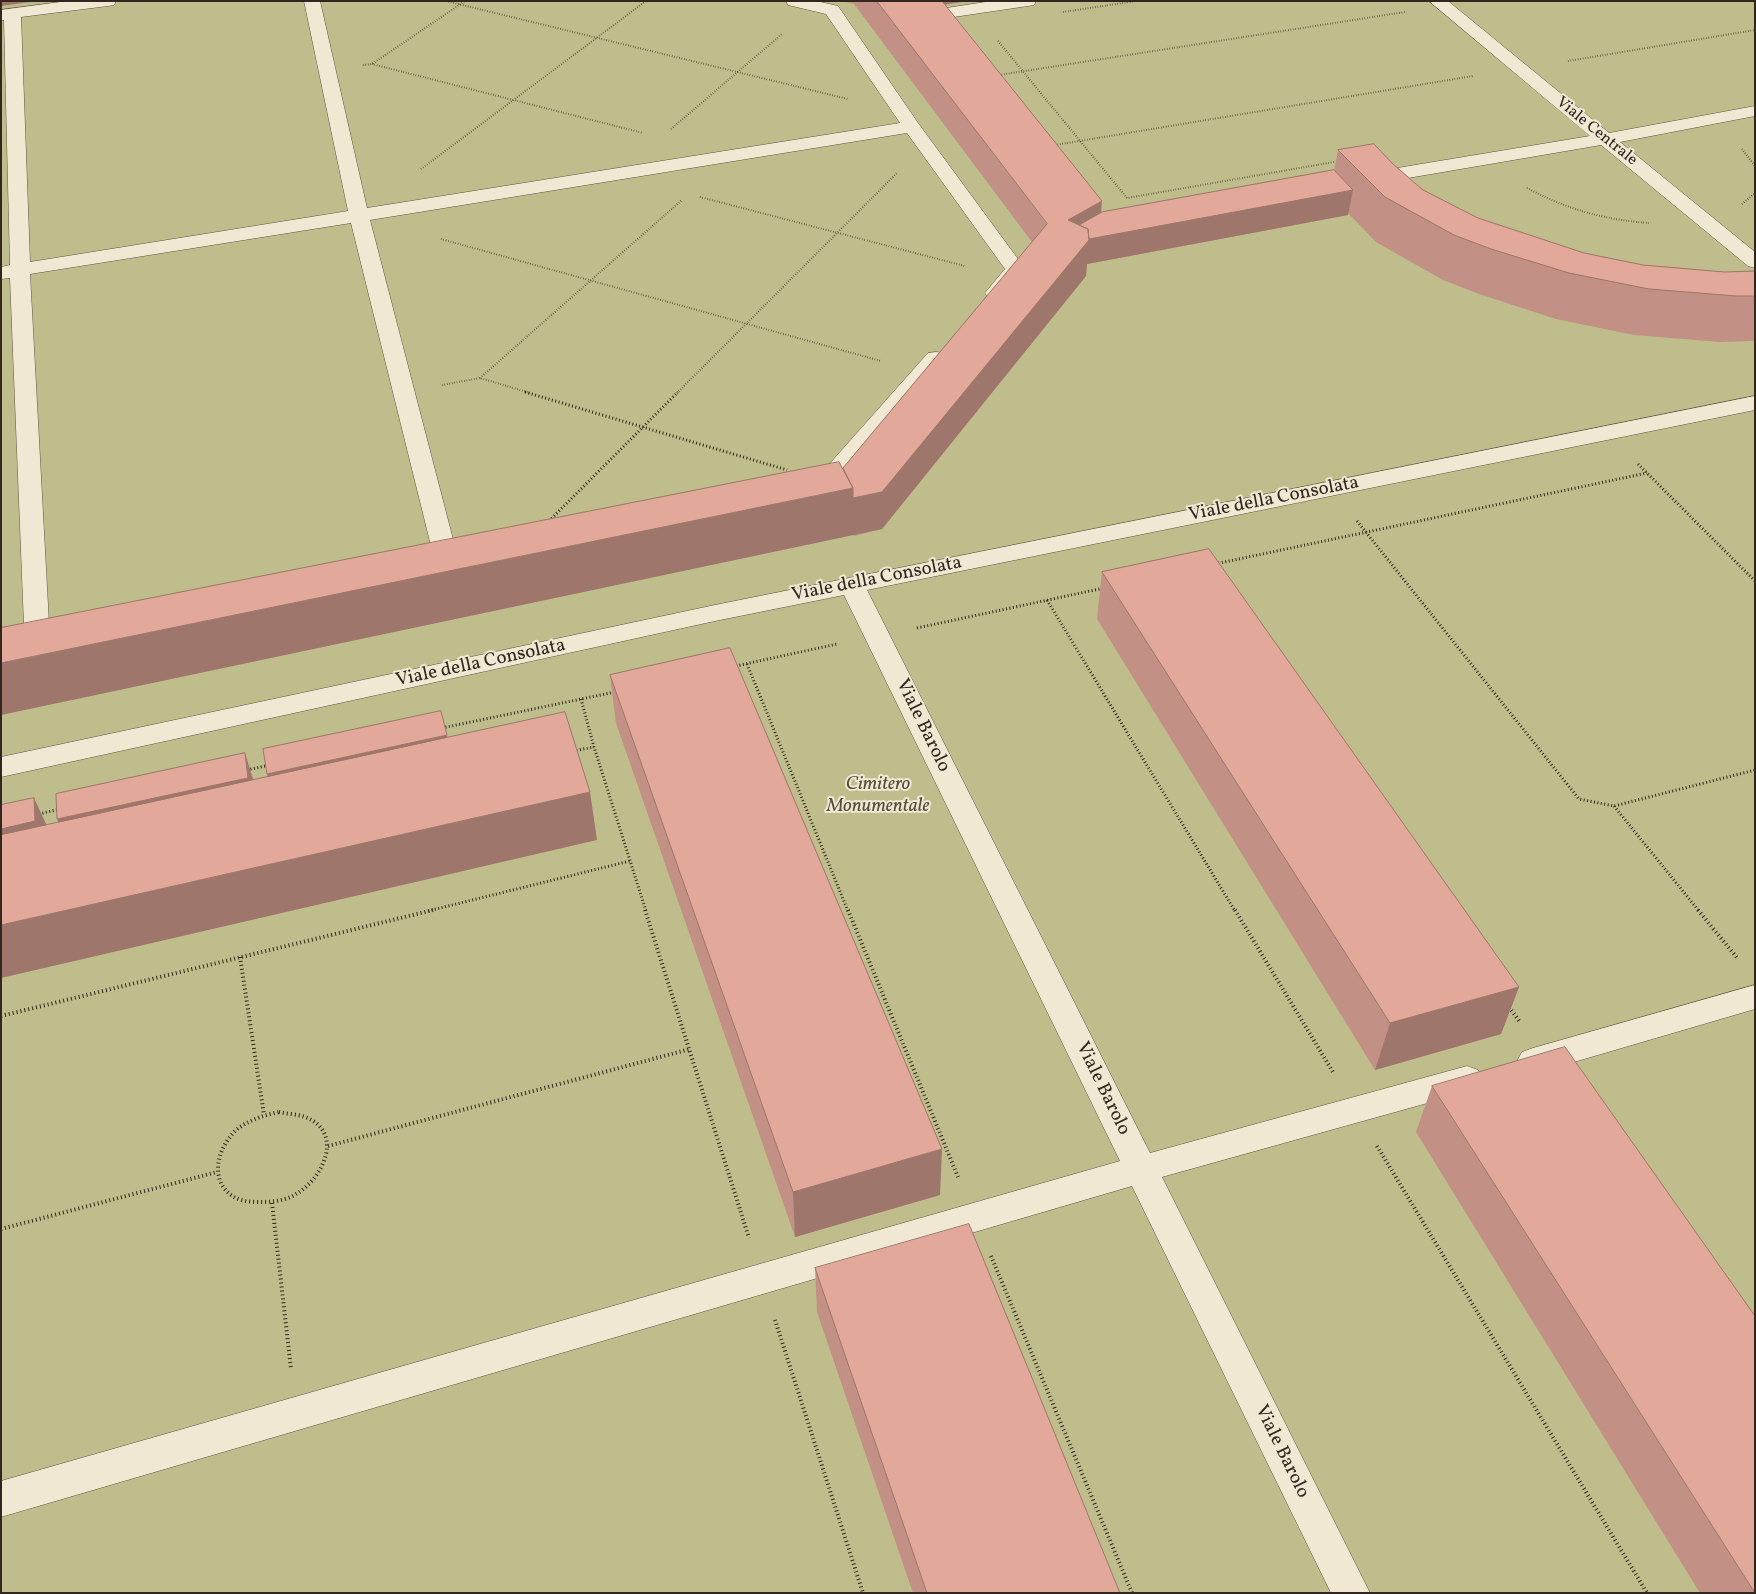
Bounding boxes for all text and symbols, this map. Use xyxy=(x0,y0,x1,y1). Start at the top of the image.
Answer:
street label: Viale Centrale xyxy=(1552,93,1640,171)
street label: Viale della Consolata xyxy=(1187,472,1361,528)
street label: Viale della Consolata xyxy=(790,552,964,608)
street label: Viale della Consolata xyxy=(394,635,568,693)
street label: Viale Barolo xyxy=(890,676,954,776)
park label: Cimitero Monumentale xyxy=(827,775,929,819)
street label: Viale Barolo xyxy=(1070,1039,1134,1139)
street label: Viale Barolo xyxy=(1249,1402,1313,1502)

